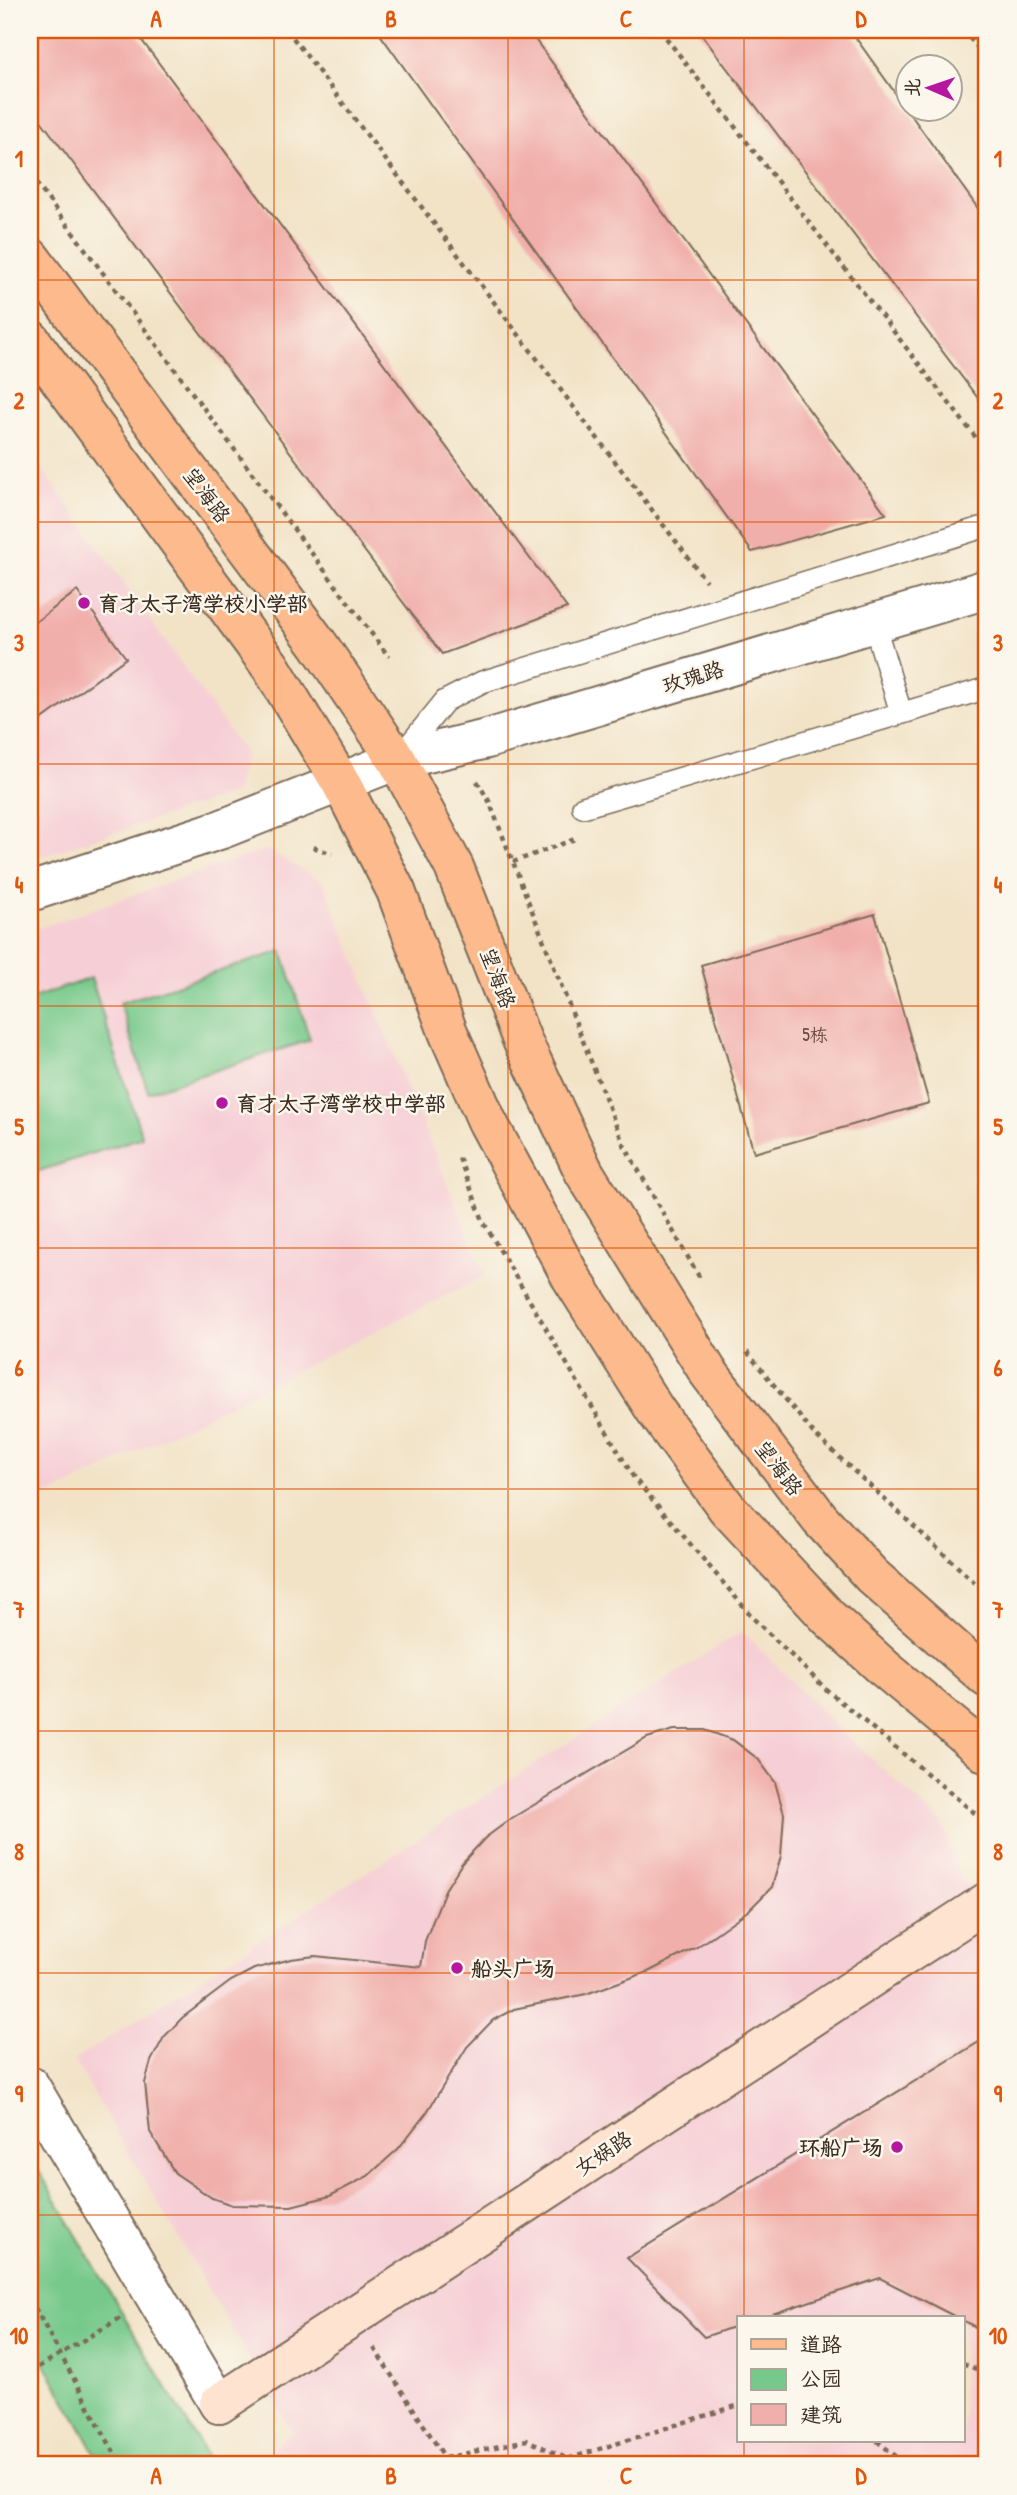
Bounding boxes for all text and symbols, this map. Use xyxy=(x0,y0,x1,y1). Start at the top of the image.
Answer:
text: A xyxy=(150,3,162,34)
text: B xyxy=(385,3,397,34)
text: C xyxy=(620,3,632,34)
text: D xyxy=(856,3,868,34)
north arrow xyxy=(894,52,964,122)
text: 北 xyxy=(899,77,925,97)
text: 1 xyxy=(15,143,23,174)
text: 1 xyxy=(994,143,1002,174)
text: 2 xyxy=(14,385,25,416)
text: 2 xyxy=(993,385,1004,416)
street label: 望海路 xyxy=(176,461,238,529)
place label: 育才太子湾学校小学部 xyxy=(98,589,308,618)
marker: 育才太子湾学校小学部 xyxy=(76,595,92,611)
text: 3 xyxy=(14,627,24,658)
text: 3 xyxy=(993,627,1003,658)
street label: 玫瑰路 xyxy=(659,654,727,700)
text: 4 xyxy=(15,869,24,900)
text: 4 xyxy=(994,869,1003,900)
street label: 望海路 xyxy=(473,943,523,1013)
house number: 5栋 xyxy=(802,1022,828,1047)
place label: 育才太子湾学校中学部 xyxy=(236,1089,446,1118)
marker: 育才太子湾学校中学部 xyxy=(214,1095,230,1111)
text: 5 xyxy=(14,1111,24,1142)
text: 5 xyxy=(993,1111,1003,1142)
text: 6 xyxy=(14,1352,24,1383)
text: 6 xyxy=(993,1352,1003,1383)
street label: 望海路 xyxy=(748,1434,810,1502)
text: 7 xyxy=(12,1594,25,1625)
text: 7 xyxy=(991,1594,1004,1625)
text: 8 xyxy=(14,1836,24,1867)
text: 8 xyxy=(993,1836,1003,1867)
place label: 船头广场 xyxy=(471,1954,555,1983)
marker: 船头广场 xyxy=(449,1960,465,1976)
text: 9 xyxy=(15,2078,24,2109)
text: 9 xyxy=(994,2078,1003,2109)
street label: 女娲路 xyxy=(569,2124,637,2182)
place label: 环船广场 xyxy=(799,2133,883,2162)
marker: 环船广场 xyxy=(889,2139,905,2155)
legend xyxy=(737,2316,964,2442)
text: 10 xyxy=(10,2320,28,2351)
text: 10 xyxy=(989,2320,1007,2351)
text: 道路 xyxy=(800,2330,842,2359)
text: 公园 xyxy=(800,2364,842,2393)
text: 建筑 xyxy=(800,2400,842,2429)
text: A xyxy=(150,2460,162,2491)
text: B xyxy=(385,2460,397,2491)
text: C xyxy=(620,2460,632,2491)
text: D xyxy=(856,2460,868,2491)

